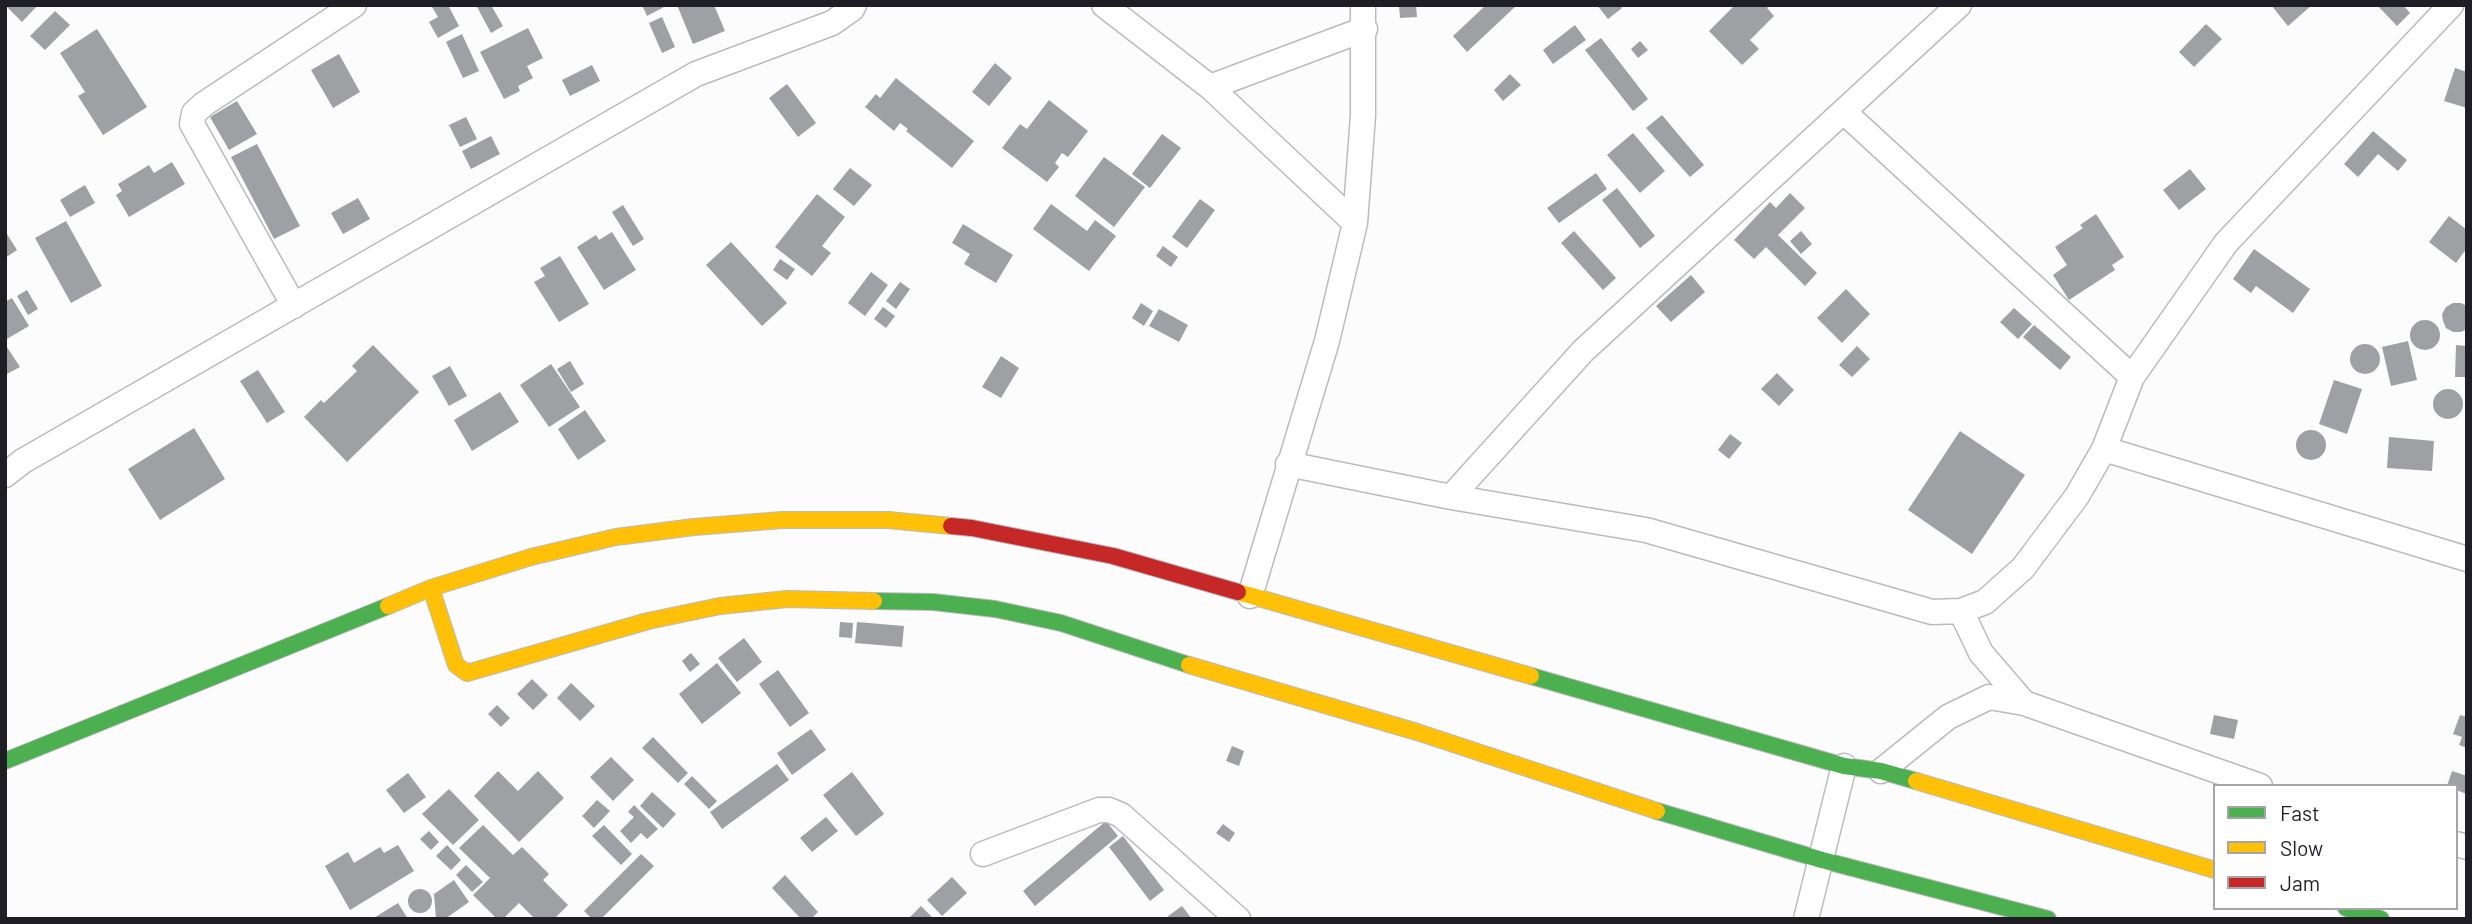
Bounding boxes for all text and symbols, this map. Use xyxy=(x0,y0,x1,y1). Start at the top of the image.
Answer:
legend xyxy=(2213,784,2458,910)
text: Fast xyxy=(2280,800,2320,825)
text: Slow xyxy=(2280,835,2323,860)
text: Jam xyxy=(2280,870,2320,895)

